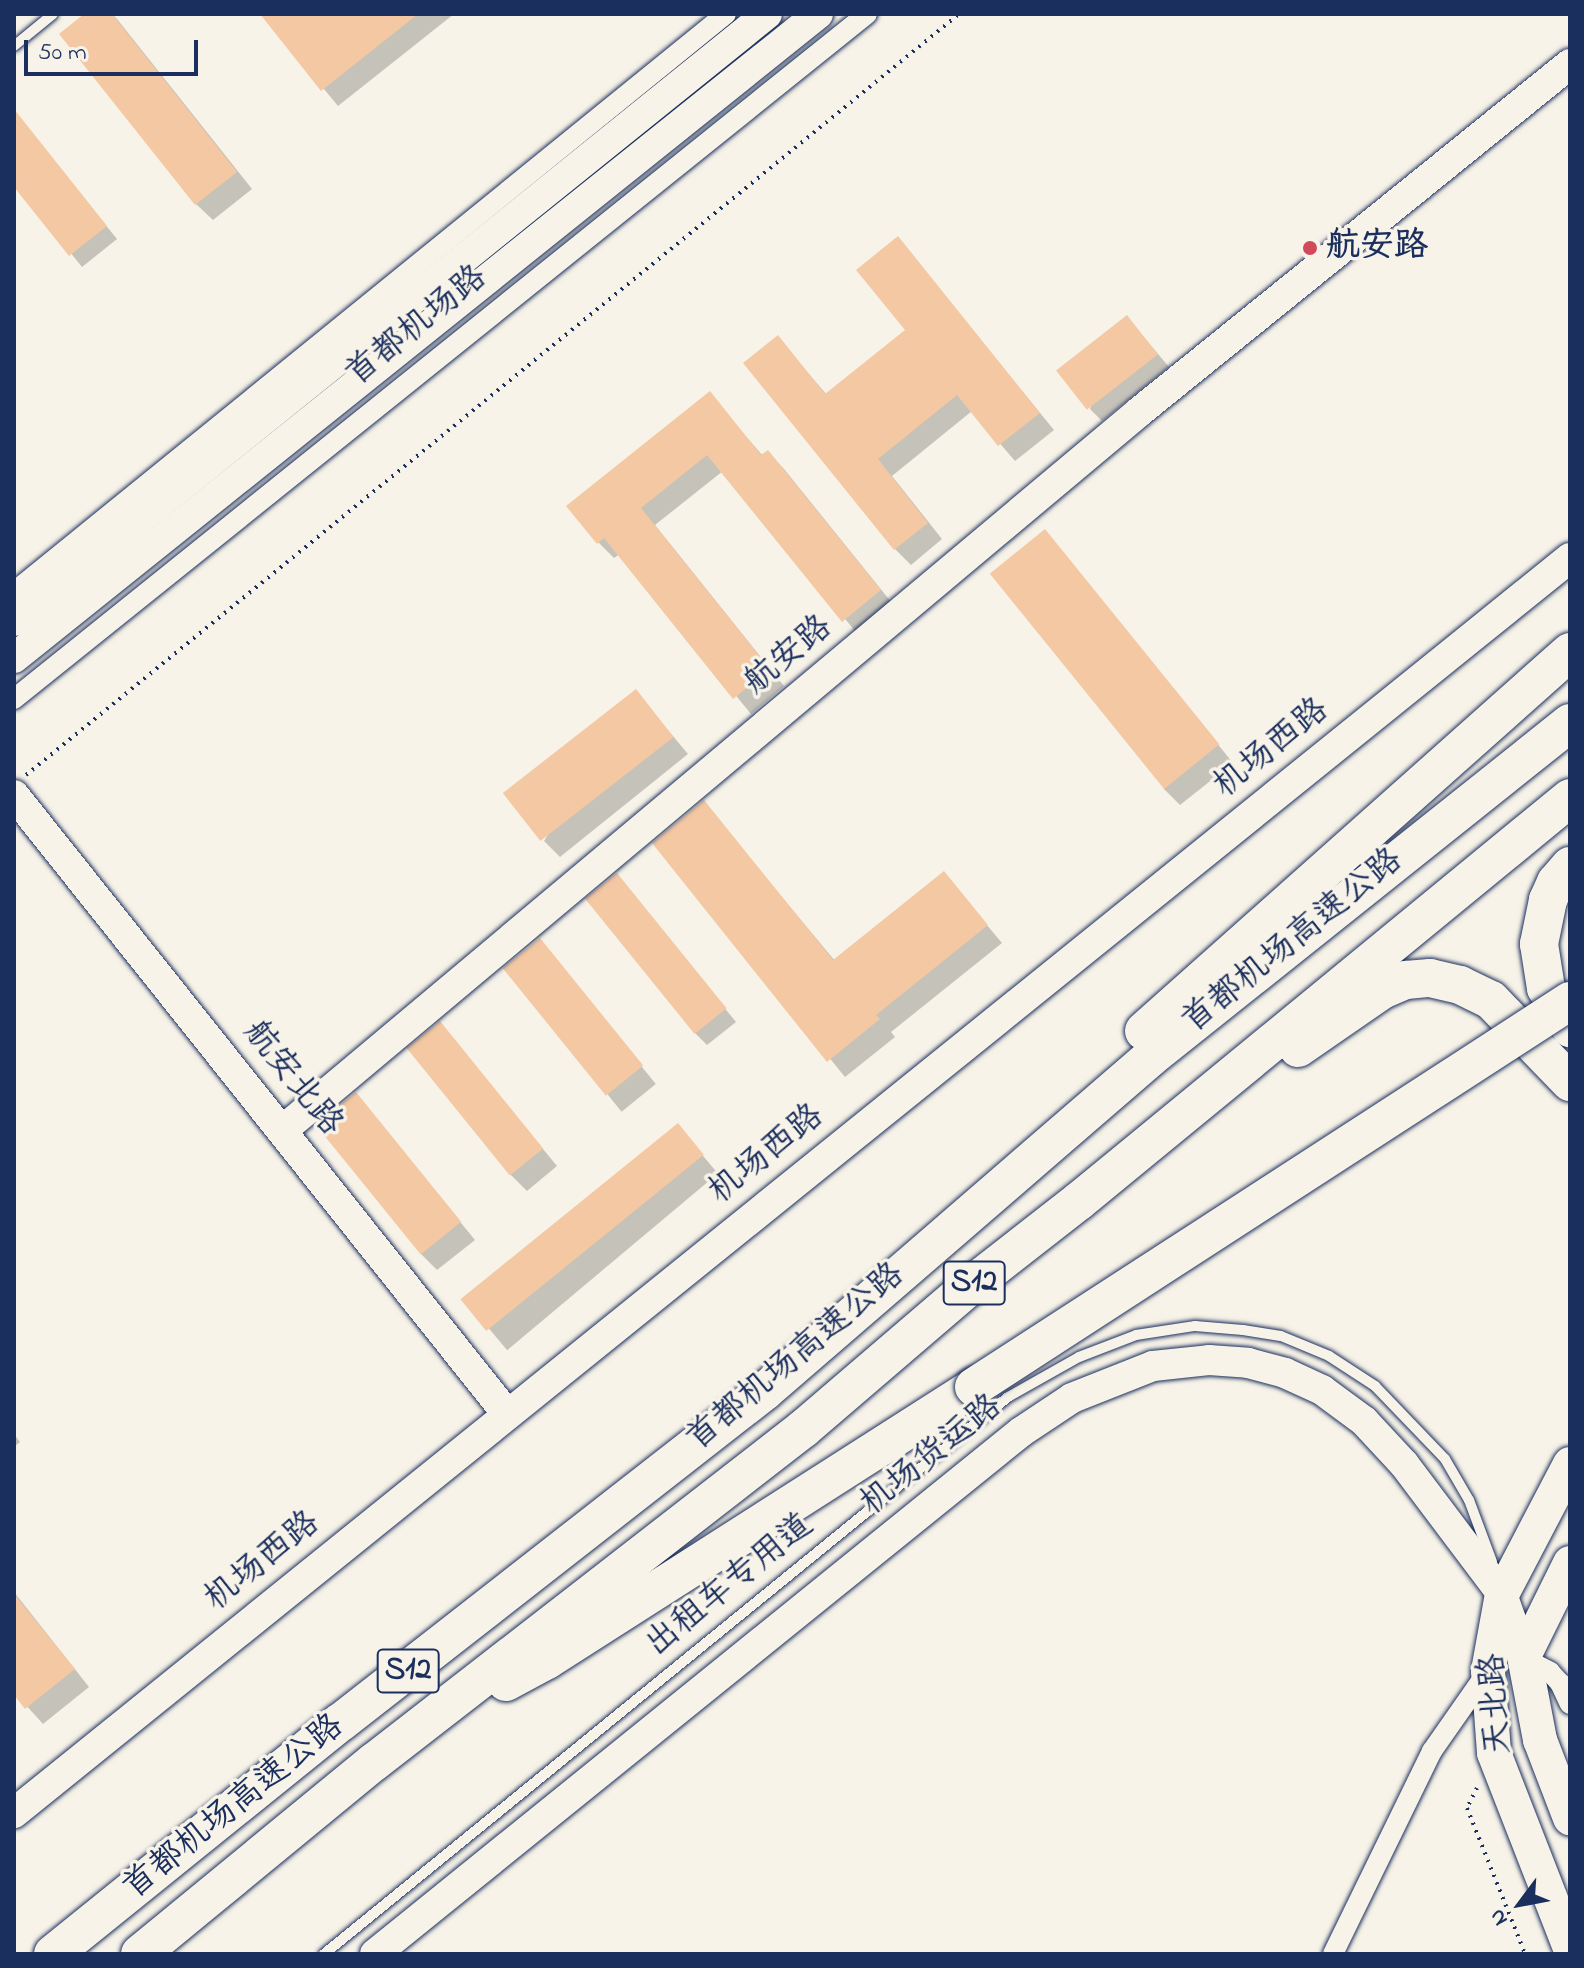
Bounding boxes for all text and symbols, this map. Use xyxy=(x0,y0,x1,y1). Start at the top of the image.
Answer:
scale bar xyxy=(28,24,202,74)
text: 50 m xyxy=(38,36,87,71)
place label: 航安路 xyxy=(1326,228,1428,268)
marker: 航安路 xyxy=(1301,239,1319,257)
street label: 首都机场路 xyxy=(338,258,496,396)
street label: 航安路 xyxy=(737,608,841,704)
street label: 机场西路 xyxy=(1206,690,1338,808)
street label: 首都机场高速公路 xyxy=(1174,841,1412,1043)
street label: 航安北路 xyxy=(233,1013,351,1145)
street label: 机场西路 xyxy=(701,1096,833,1214)
street label: 首都机场高速公路 xyxy=(679,1255,913,1461)
road number: S12 xyxy=(942,1255,1006,1311)
street label: 机场货运路 xyxy=(853,1387,1011,1525)
street label: 机场西路 xyxy=(197,1503,329,1621)
street label: 出租车专用道 xyxy=(638,1506,822,1666)
road number: S12 xyxy=(376,1643,440,1699)
street label: 天北路 xyxy=(1473,1652,1521,1756)
street label: 首都机场高速公路 xyxy=(115,1707,353,1909)
north arrow xyxy=(1480,1864,1560,1944)
text: N xyxy=(1482,1902,1517,1932)

